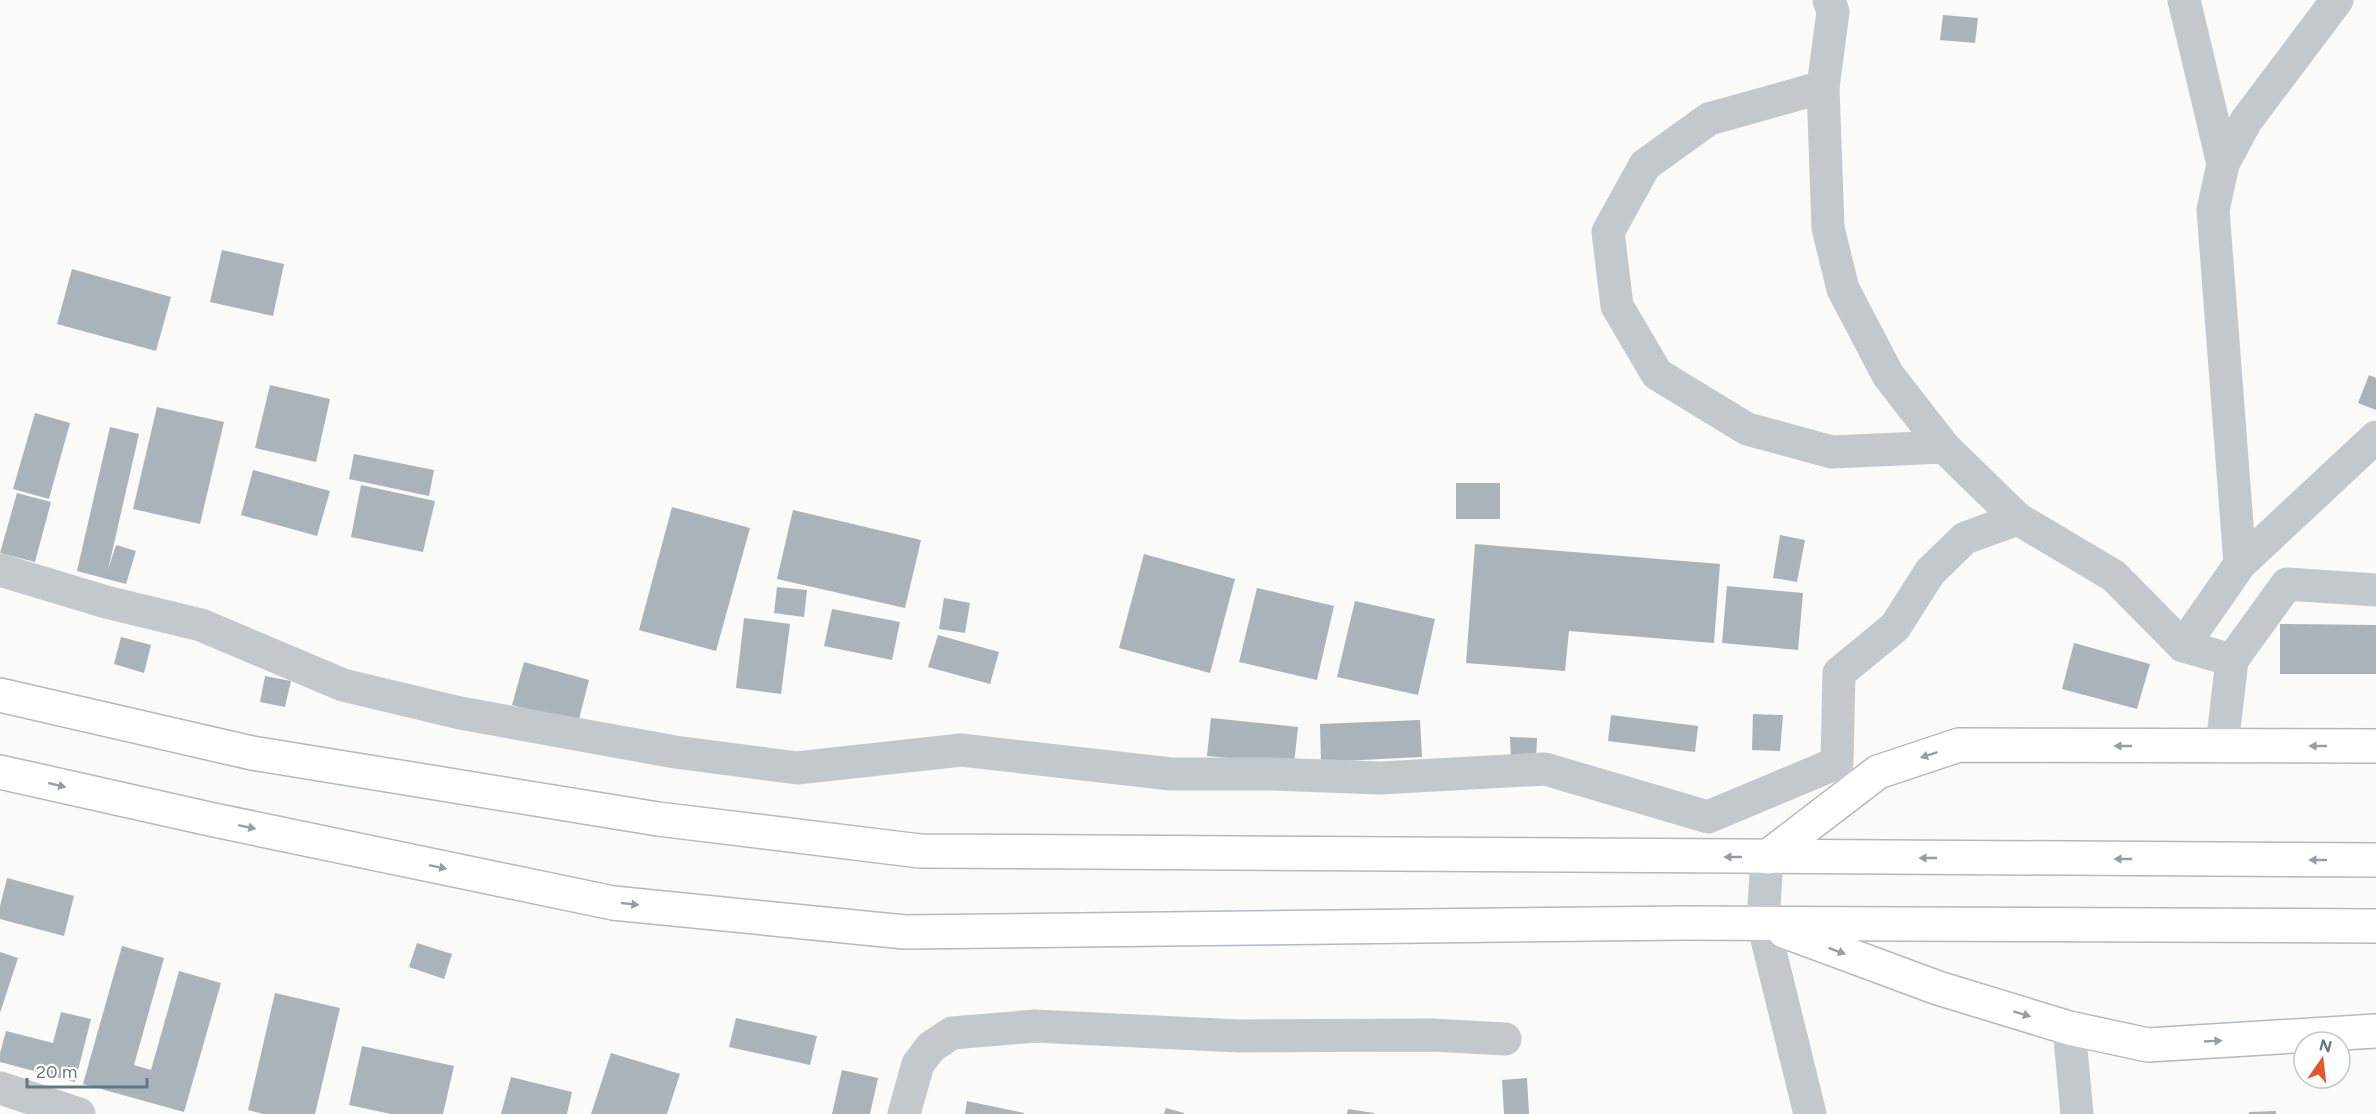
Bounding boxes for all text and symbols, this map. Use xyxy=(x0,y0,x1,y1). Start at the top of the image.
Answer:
one-way arrow xyxy=(2113,741,2132,751)
one-way arrow xyxy=(2308,741,2327,751)
one-way arrow xyxy=(1920,751,1938,760)
one-way arrow xyxy=(48,780,66,790)
one-way arrow xyxy=(238,823,257,832)
one-way arrow xyxy=(1723,852,1742,862)
one-way arrow xyxy=(1918,853,1937,863)
one-way arrow xyxy=(2113,854,2132,864)
one-way arrow xyxy=(2308,855,2327,865)
one-way arrow xyxy=(429,863,448,872)
one-way arrow xyxy=(620,899,639,909)
one-way arrow xyxy=(1828,946,1846,956)
one-way arrow xyxy=(2013,1010,2031,1019)
north arrow xyxy=(2292,1030,2352,1090)
text: N xyxy=(2317,1035,2334,1057)
one-way arrow xyxy=(2203,1036,2222,1046)
scale bar xyxy=(27,1051,147,1089)
text: 20 m xyxy=(36,1061,77,1083)

